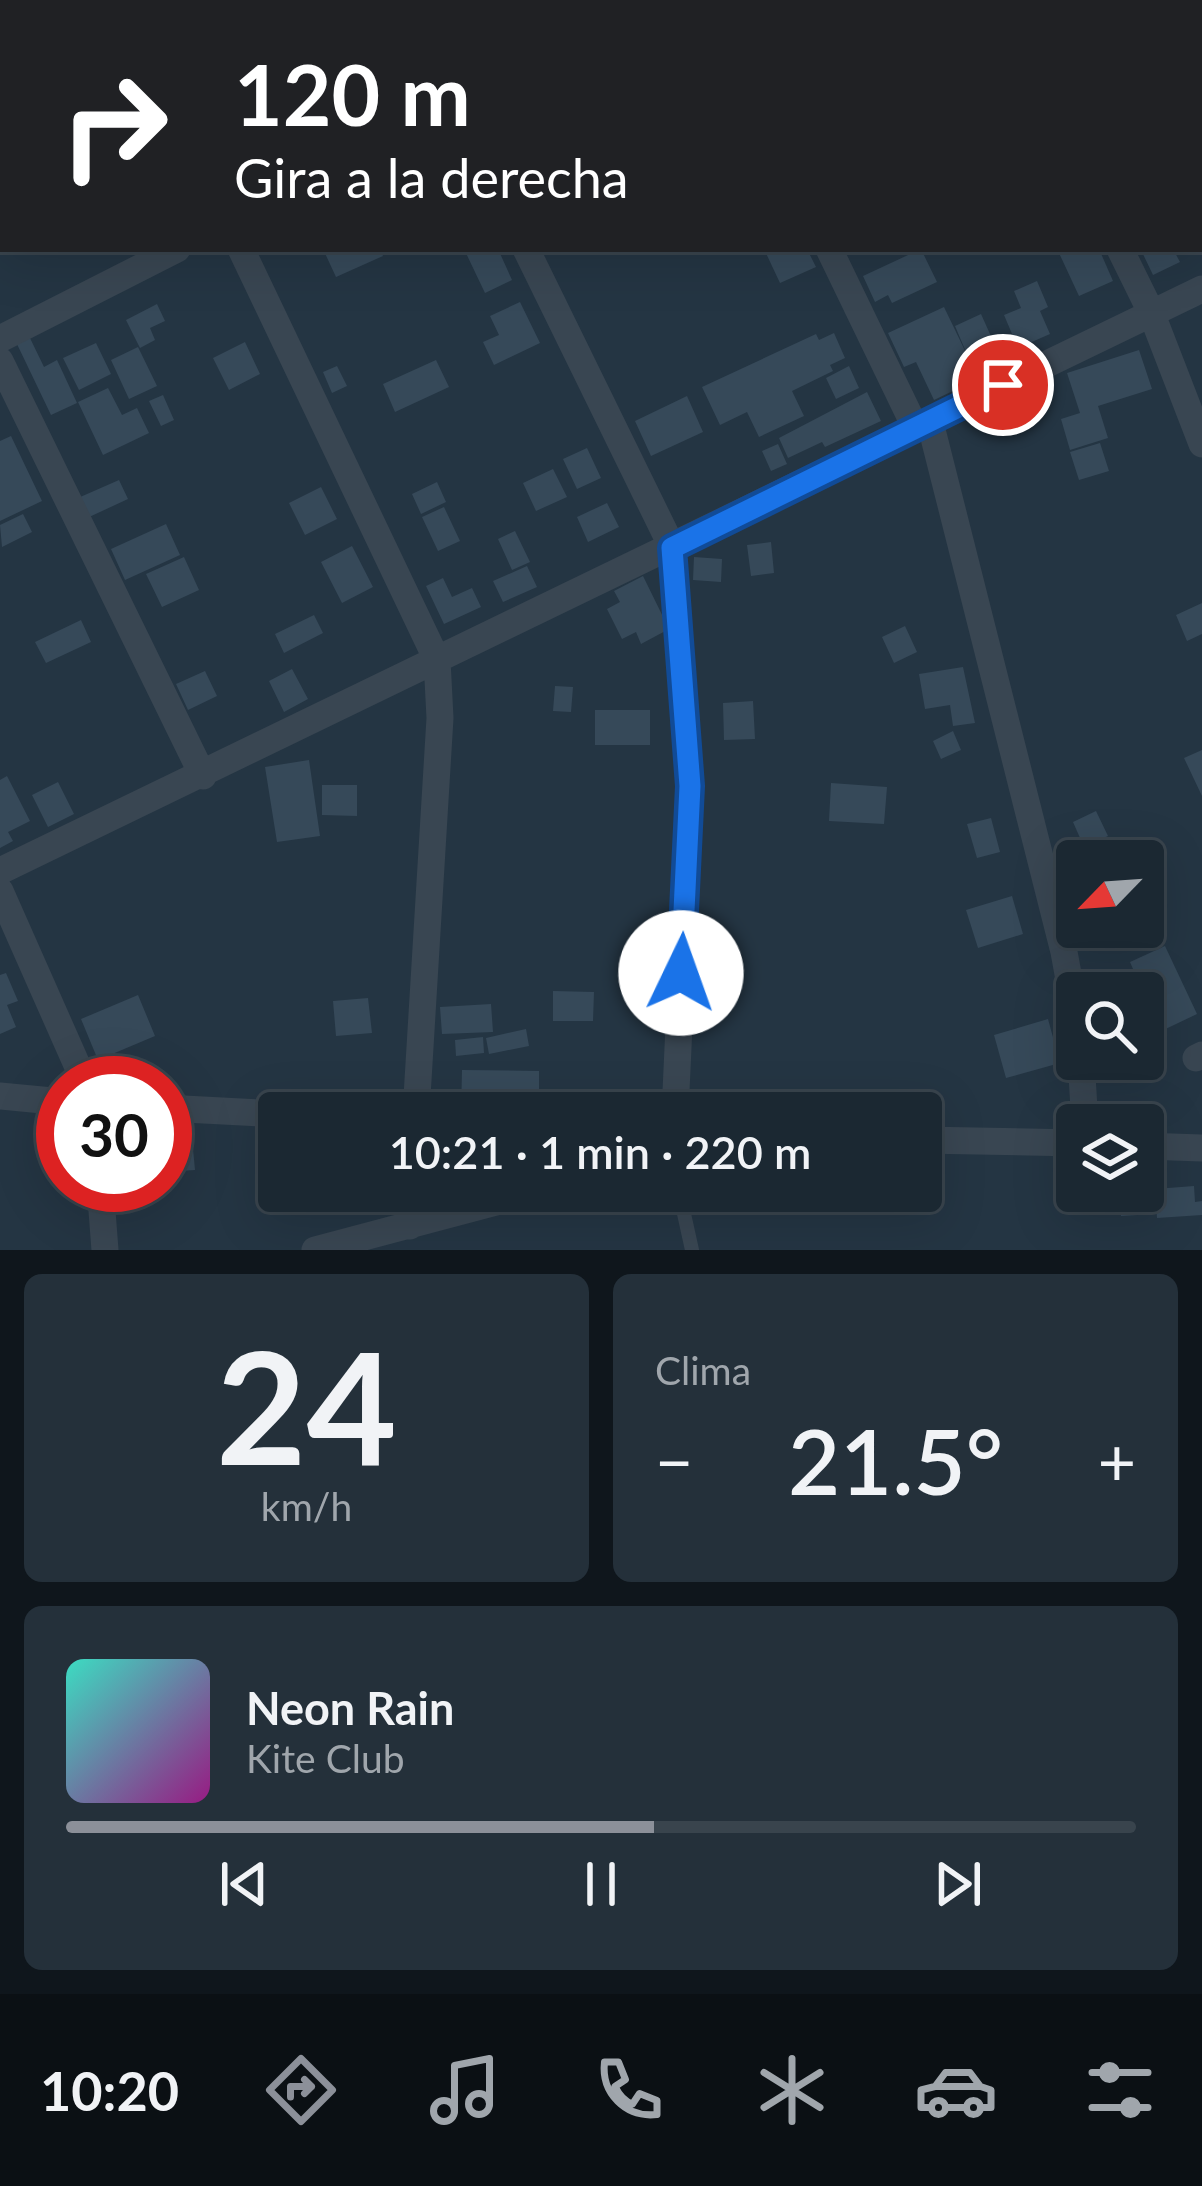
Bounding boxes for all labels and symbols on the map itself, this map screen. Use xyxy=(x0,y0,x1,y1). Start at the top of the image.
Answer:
pin xyxy=(952,334,1054,436)
north arrow xyxy=(1056,840,1164,948)
position arrow xyxy=(618,910,744,1036)
speed limit sign: 30 xyxy=(36,1056,192,1212)

